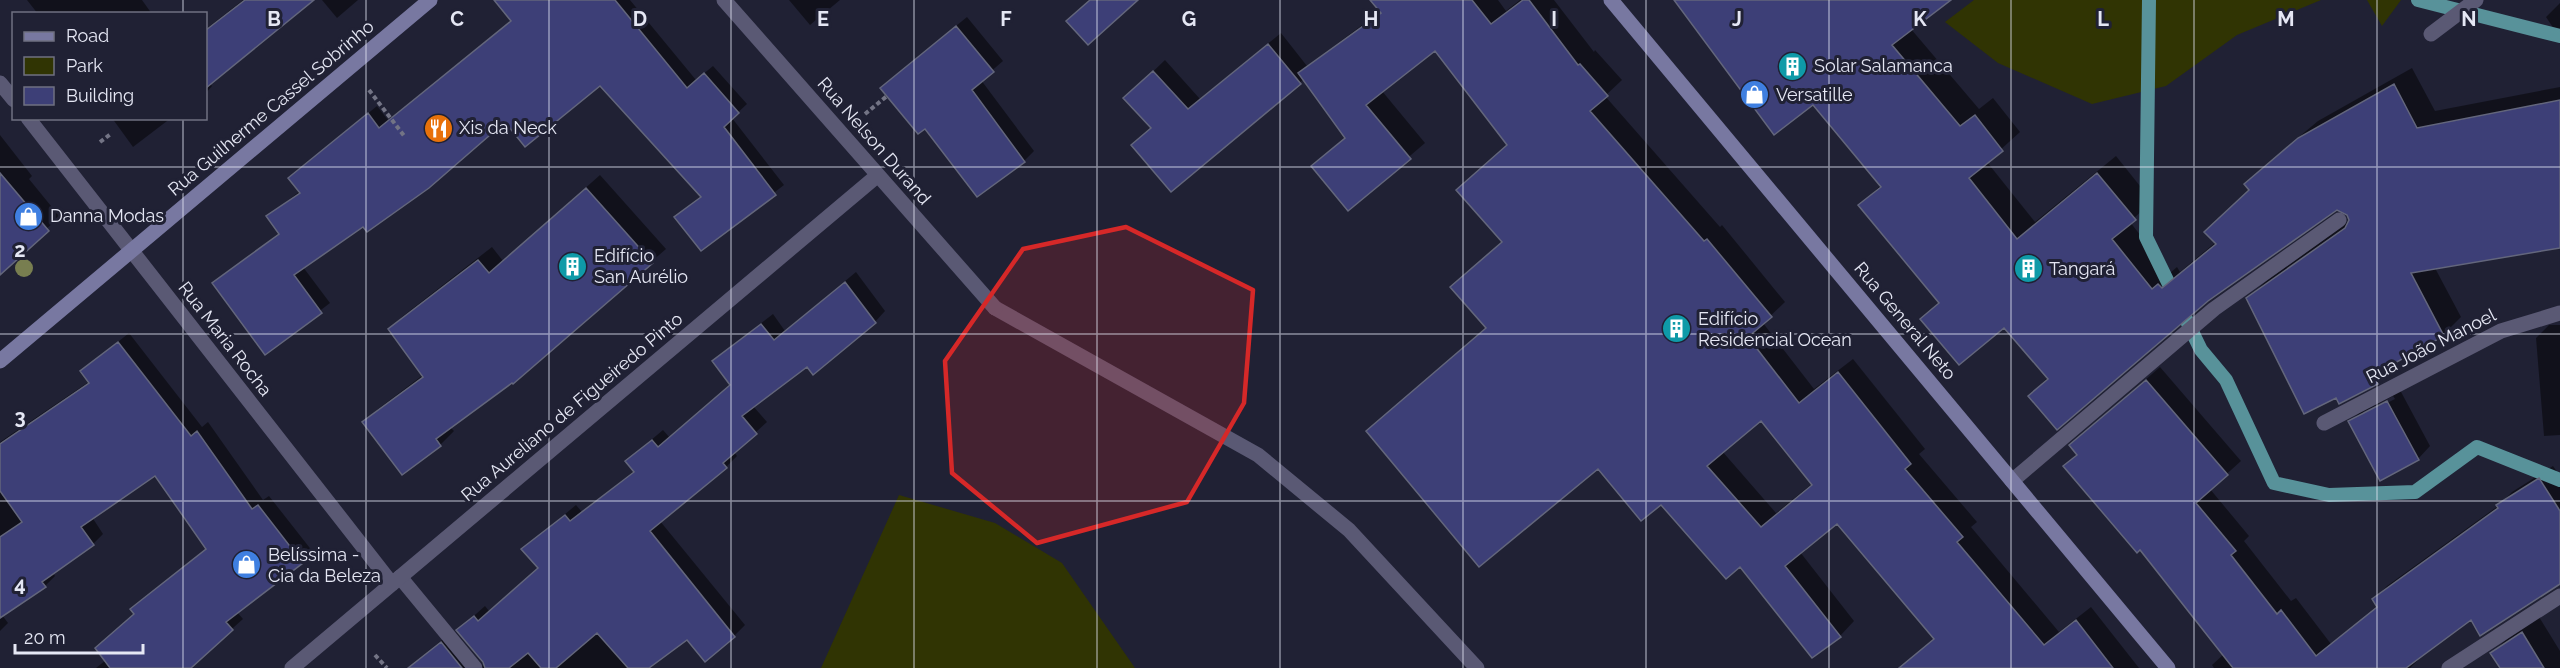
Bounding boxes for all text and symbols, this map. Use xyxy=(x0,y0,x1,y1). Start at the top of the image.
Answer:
text: B xyxy=(267,7,281,31)
text: C xyxy=(450,7,464,31)
text: D xyxy=(633,7,647,31)
text: E xyxy=(817,7,829,31)
text: F xyxy=(1000,7,1012,31)
text: G xyxy=(1182,7,1196,31)
text: H xyxy=(1364,7,1378,31)
text: I xyxy=(1551,7,1557,31)
text: J xyxy=(1732,7,1742,31)
text: K xyxy=(1913,7,1927,31)
text: L xyxy=(2097,7,2109,31)
text: M xyxy=(2277,7,2295,31)
text: N xyxy=(2461,7,2477,31)
legend xyxy=(12,12,207,120)
street label: Rua Guilherme Cassel Sobrinho xyxy=(164,15,378,200)
text: Road xyxy=(66,25,109,46)
building icon: Solar Salamanca xyxy=(1777,50,1809,82)
text: Park xyxy=(66,55,103,76)
place label: Solar Salamanca xyxy=(1814,55,1953,76)
street label: Rua Nelson Durand xyxy=(813,73,935,209)
shop icon: Versatille xyxy=(1739,79,1771,111)
place label: Versatille xyxy=(1776,84,1853,105)
text: Building xyxy=(66,85,134,106)
restaurant icon: Xis da Neck xyxy=(422,112,454,144)
place label: Xis da Neck xyxy=(459,117,557,138)
shop icon: Danna Modas xyxy=(13,200,45,232)
place label: Danna Modas xyxy=(50,205,164,226)
text: 2 xyxy=(14,238,26,262)
place label: Edifício San Aurélio xyxy=(594,245,688,287)
building icon: Edifício San Aurélio xyxy=(557,250,589,282)
building icon: Tangará xyxy=(2012,253,2044,285)
street label: Rua General Neto xyxy=(1850,258,1961,384)
place label: Tangará xyxy=(2049,258,2115,279)
street label: Rua Maria Rocha xyxy=(174,277,277,400)
street label: Rua João Manoel xyxy=(2362,304,2499,387)
street label: Rua Aureliano de Figueiredo Pinto xyxy=(457,308,687,505)
place label: Edifício Residencial Ocean xyxy=(1698,308,1852,350)
building icon: Edifício Residencial Ocean xyxy=(1661,313,1693,345)
text: 3 xyxy=(14,405,26,429)
place label: Belíssima - Cia da Beleza xyxy=(268,544,381,586)
shop icon: Belíssima - Cia da Beleza xyxy=(231,549,263,581)
text: 4 xyxy=(14,572,26,596)
scale bar xyxy=(15,617,142,655)
text: 20 m xyxy=(24,627,66,648)

